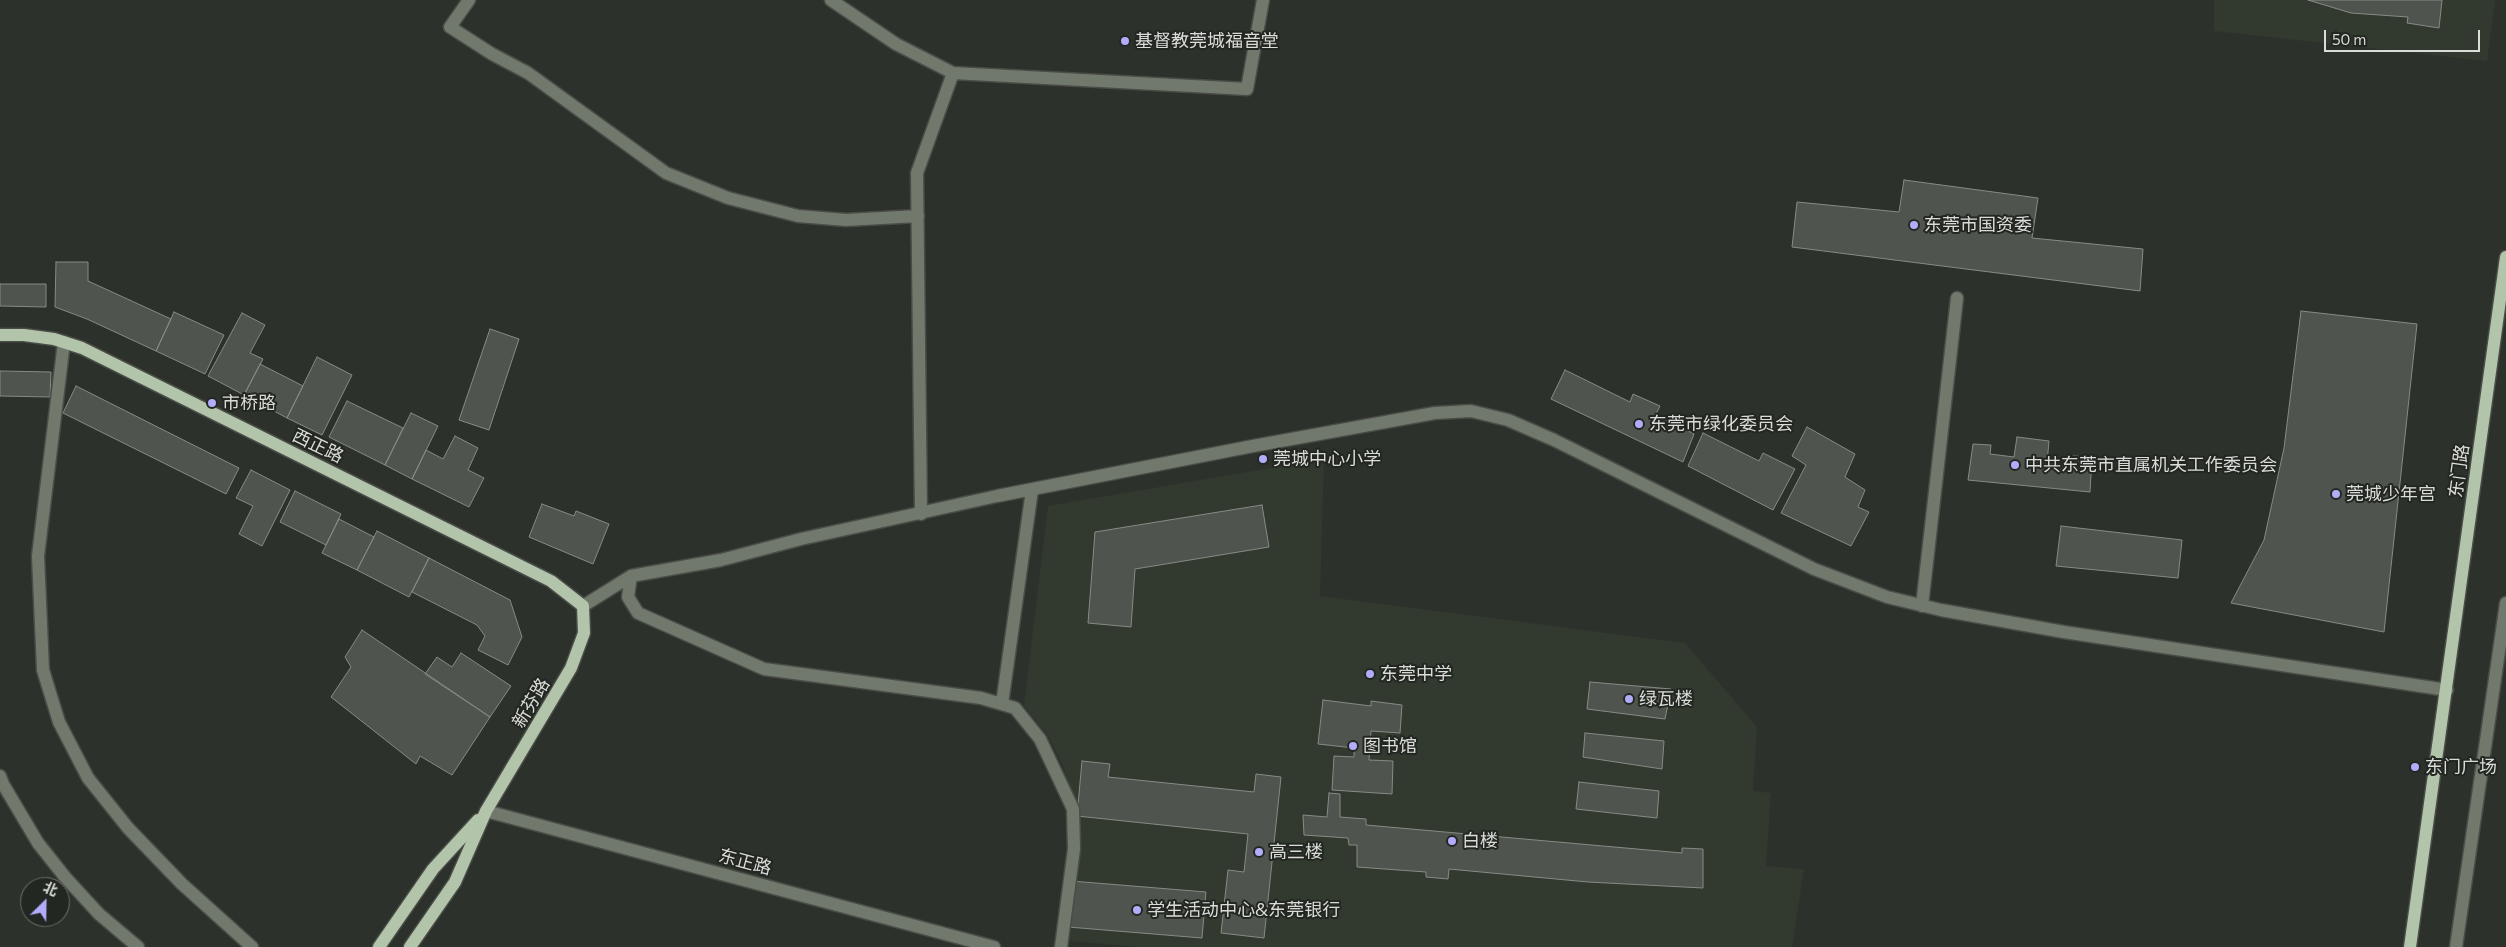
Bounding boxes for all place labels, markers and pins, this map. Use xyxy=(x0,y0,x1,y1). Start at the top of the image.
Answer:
place label: 基督教莞城福音堂 xyxy=(1135,30,1279,52)
marker: 基督教莞城福音堂 xyxy=(1119,35,1131,47)
place label: 东莞市国资委 xyxy=(1924,214,2032,236)
marker: 东莞市国资委 xyxy=(1908,219,1920,231)
place label: 市桥路 xyxy=(222,392,276,414)
marker: 市桥路 xyxy=(206,397,218,409)
place label: 东莞市绿化委员会 xyxy=(1649,413,1793,435)
marker: 东莞市绿化委员会 xyxy=(1633,418,1645,430)
place label: 莞城中心小学 xyxy=(1273,448,1381,470)
marker: 莞城中心小学 xyxy=(1257,453,1269,465)
place label: 中共东莞市直属机关工作委员会 xyxy=(2025,454,2277,476)
marker: 中共东莞市直属机关工作委员会 xyxy=(2009,459,2021,471)
place label: 莞城少年宫 xyxy=(2346,483,2436,505)
marker: 莞城少年宫 xyxy=(2330,488,2342,500)
place label: 东莞中学 xyxy=(1380,663,1452,685)
marker: 东莞中学 xyxy=(1364,668,1376,680)
place label: 绿瓦楼 xyxy=(1639,688,1693,710)
marker: 绿瓦楼 xyxy=(1623,693,1635,705)
place label: 图书馆 xyxy=(1363,735,1417,757)
marker: 图书馆 xyxy=(1347,740,1359,752)
place label: 东门广场 xyxy=(2425,756,2497,778)
marker: 东门广场 xyxy=(2409,761,2421,773)
place label: 白楼 xyxy=(1462,830,1498,852)
marker: 白楼 xyxy=(1446,835,1458,847)
place label: 高三楼 xyxy=(1269,841,1323,863)
marker: 高三楼 xyxy=(1253,846,1265,858)
place label: 学生活动中心&东莞银行 xyxy=(1147,899,1340,921)
marker: 学生活动中心&东莞银行 xyxy=(1131,904,1143,916)

